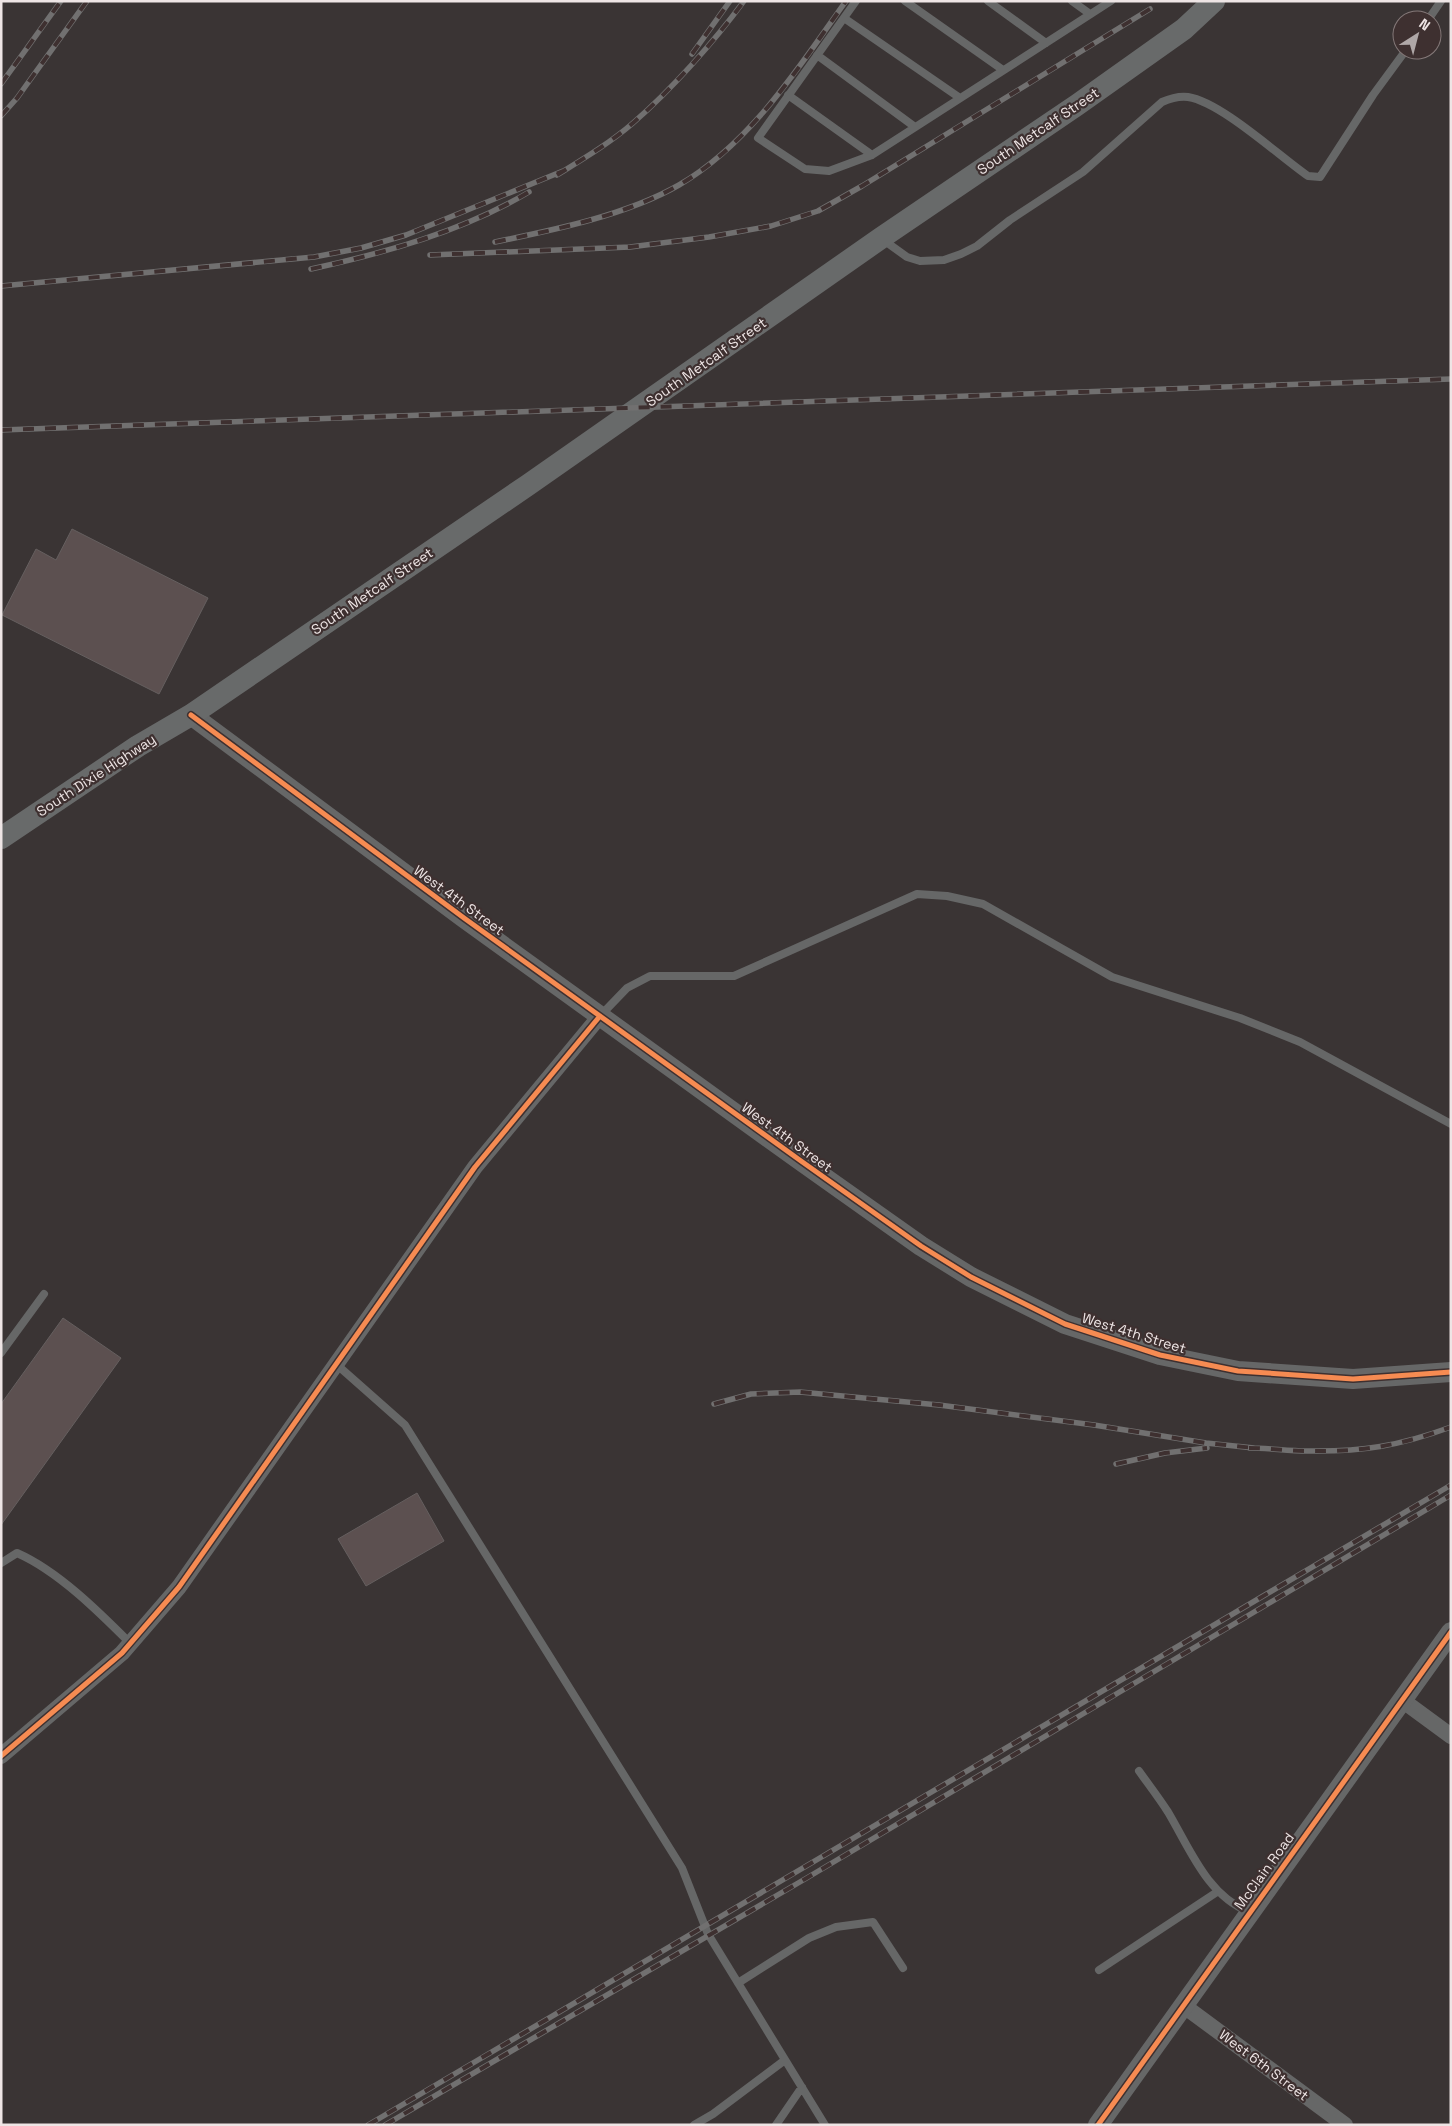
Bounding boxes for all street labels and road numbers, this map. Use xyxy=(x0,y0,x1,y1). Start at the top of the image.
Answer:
street label: South Metcalf Street xyxy=(974,84,1102,178)
street label: South Metcalf Street xyxy=(642,314,770,410)
street label: South Metcalf Street xyxy=(308,544,436,638)
street label: South Dixie Highway xyxy=(33,730,159,820)
street label: West 4th Street xyxy=(410,861,508,939)
street label: West 4th Street xyxy=(738,1098,836,1176)
street label: West 4th Street xyxy=(1080,1309,1188,1357)
street label: McClain Road xyxy=(1230,1829,1298,1913)
street label: West 6th Street xyxy=(1216,2025,1312,2105)

